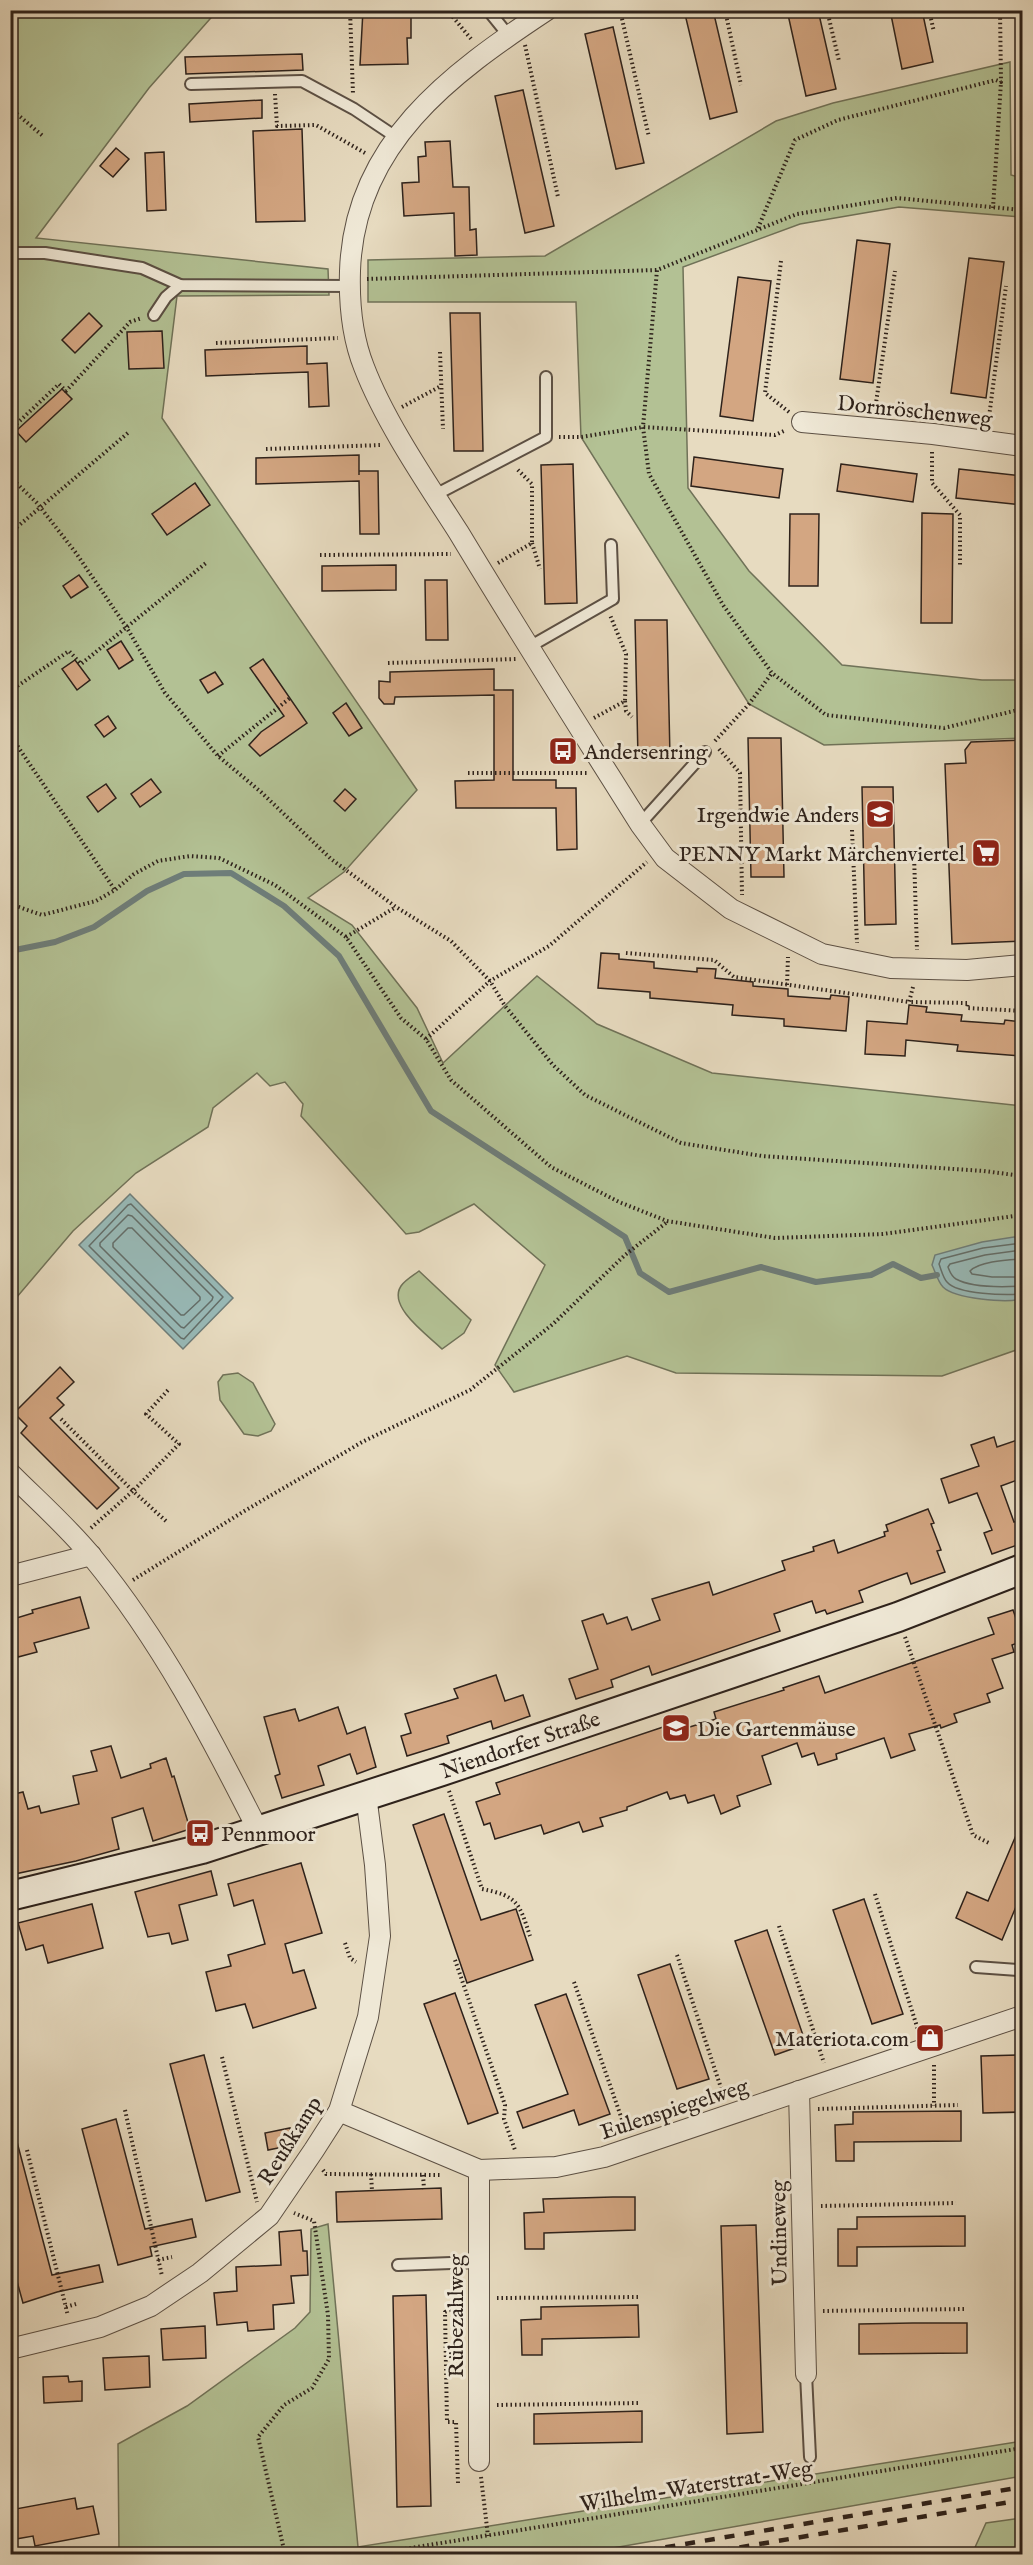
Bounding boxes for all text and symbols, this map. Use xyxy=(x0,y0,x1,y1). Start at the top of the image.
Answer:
street label: Dornröschenweg xyxy=(836,390,995,434)
bus stop icon: Andersenring xyxy=(547,735,579,767)
place label: Andersenring xyxy=(583,739,709,767)
school or university icon: Irgendwie Anders xyxy=(864,798,896,830)
place label: Irgendwie Anders xyxy=(697,802,859,830)
supermarket icon: PENNY Markt Märchenviertel xyxy=(970,837,1002,869)
place label: PENNY Markt Märchenviertel xyxy=(679,841,965,869)
street label: Niendorfer Straße xyxy=(437,1706,604,1786)
school or university icon: Die Gartenmäuse xyxy=(660,1712,692,1744)
place label: Die Gartenmäuse xyxy=(697,1716,856,1744)
bus stop icon: Pennmoor xyxy=(184,1817,216,1849)
place label: Pennmoor xyxy=(221,1821,316,1849)
shop icon: Materiota.com xyxy=(914,2022,946,2054)
place label: Materiota.com xyxy=(775,2026,909,2054)
street label: Eulenspiegelweg xyxy=(597,2072,753,2147)
street label: Reußkamp xyxy=(252,2091,329,2191)
street label: Undineweg xyxy=(765,2179,795,2286)
street label: Rübezahlweg xyxy=(443,2253,471,2378)
street label: Wilhelm-Waterstrat-Weg xyxy=(578,2455,816,2519)

